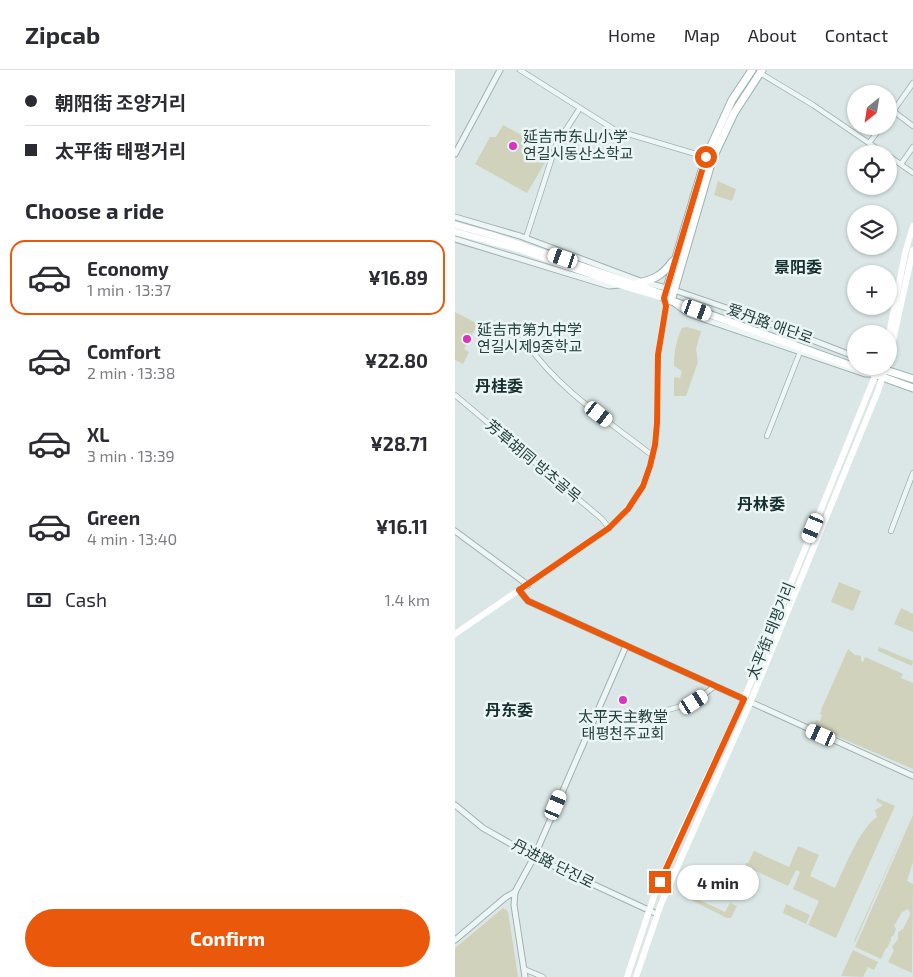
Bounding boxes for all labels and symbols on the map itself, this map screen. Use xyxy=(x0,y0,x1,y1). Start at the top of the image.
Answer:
north arrow xyxy=(847,85,897,135)
place label: 延吉市东山小学 연길시동산소학교 xyxy=(523,127,633,162)
marker: 延吉市东山小学 연길시동산소학교 xyxy=(507,140,519,152)
route start xyxy=(695,146,717,168)
car xyxy=(546,246,579,270)
district label: 景阳委 xyxy=(774,257,822,276)
car xyxy=(680,298,713,322)
street label: 爱丹路 애단로 xyxy=(725,299,816,347)
place label: 延吉市第九中学 연길시제9중학교 xyxy=(477,320,582,355)
marker: 延吉市第九中学 연길시제9중학교 xyxy=(461,333,473,345)
district label: 丹桂委 xyxy=(475,376,523,395)
car xyxy=(582,399,615,429)
street label: 芳草胡同 방초골목 xyxy=(482,415,585,505)
district label: 丹林委 xyxy=(737,494,785,513)
car xyxy=(800,511,825,545)
street label: 太平街 태평거리 xyxy=(742,579,798,682)
car xyxy=(677,688,710,716)
marker: 太平天主教堂 태평천주교회 xyxy=(617,694,629,706)
district label: 丹东委 xyxy=(485,700,533,719)
place label: 太平天主教堂 태평천주교회 xyxy=(578,707,668,742)
car xyxy=(804,722,837,748)
car xyxy=(543,788,568,822)
street label: 丹进路 단진로 xyxy=(509,835,598,892)
callout: 4 min xyxy=(677,864,760,900)
route end xyxy=(649,871,671,893)

